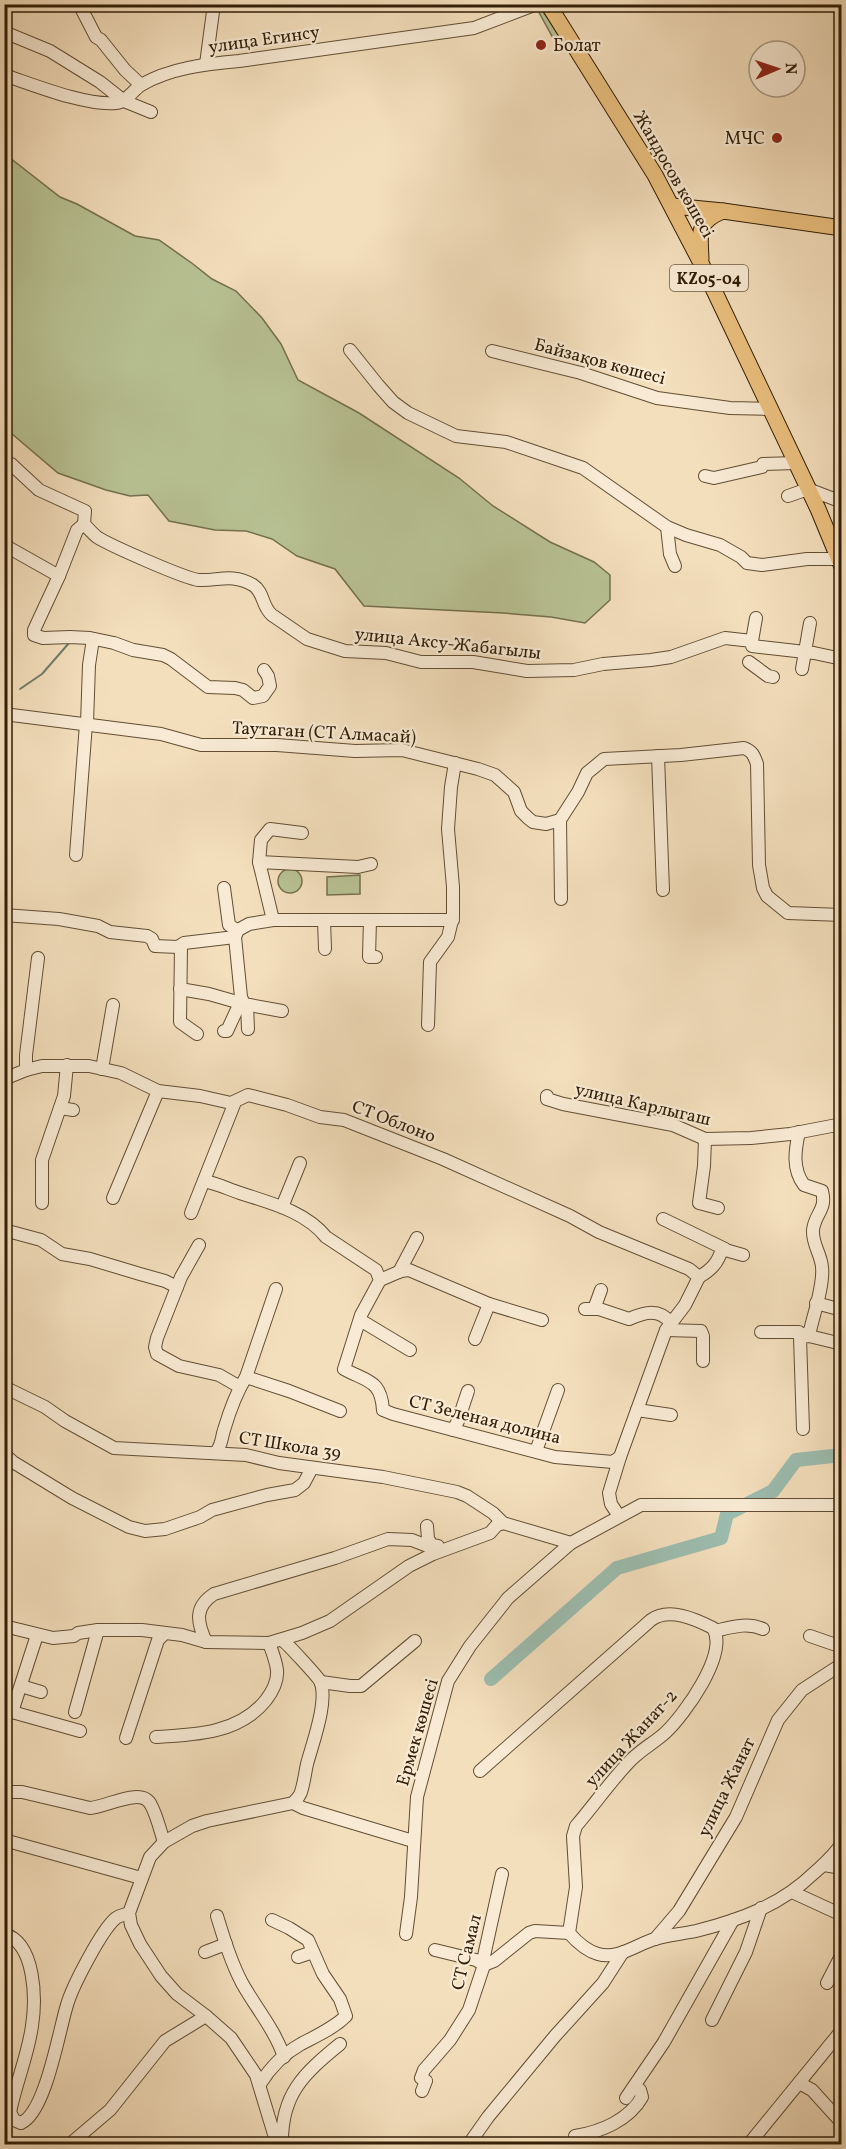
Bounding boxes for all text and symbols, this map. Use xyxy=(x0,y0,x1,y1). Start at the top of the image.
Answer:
street label: улица Егинсу xyxy=(207,20,322,61)
place label: Болат xyxy=(553,34,601,59)
marker: Болат xyxy=(534,38,548,52)
north arrow xyxy=(747,39,807,99)
text: N xyxy=(779,62,801,75)
street label: Жандосов көшесі xyxy=(626,106,719,243)
place label: МЧС xyxy=(724,127,765,152)
marker: МЧС xyxy=(770,131,784,145)
road number: KZ05-04 xyxy=(670,265,748,291)
street label: Байзақов көшесі xyxy=(531,333,668,392)
street label: улица Аксу-Жабагылы xyxy=(353,622,542,667)
street label: Таутаган (СТ Алмасай) xyxy=(231,716,417,751)
street label: улица Карлыгаш xyxy=(572,1078,713,1133)
street label: СТ Облоно xyxy=(348,1095,439,1150)
street label: СТ Зеленая долина xyxy=(406,1389,563,1451)
street label: СТ Школа 39 xyxy=(237,1426,343,1467)
street label: Ермек көшесі xyxy=(391,1676,446,1789)
street label: улица Жанат-2 xyxy=(580,1685,684,1793)
street label: улица Жанат xyxy=(692,1734,762,1842)
street label: СТ Самал xyxy=(446,1912,489,1993)

